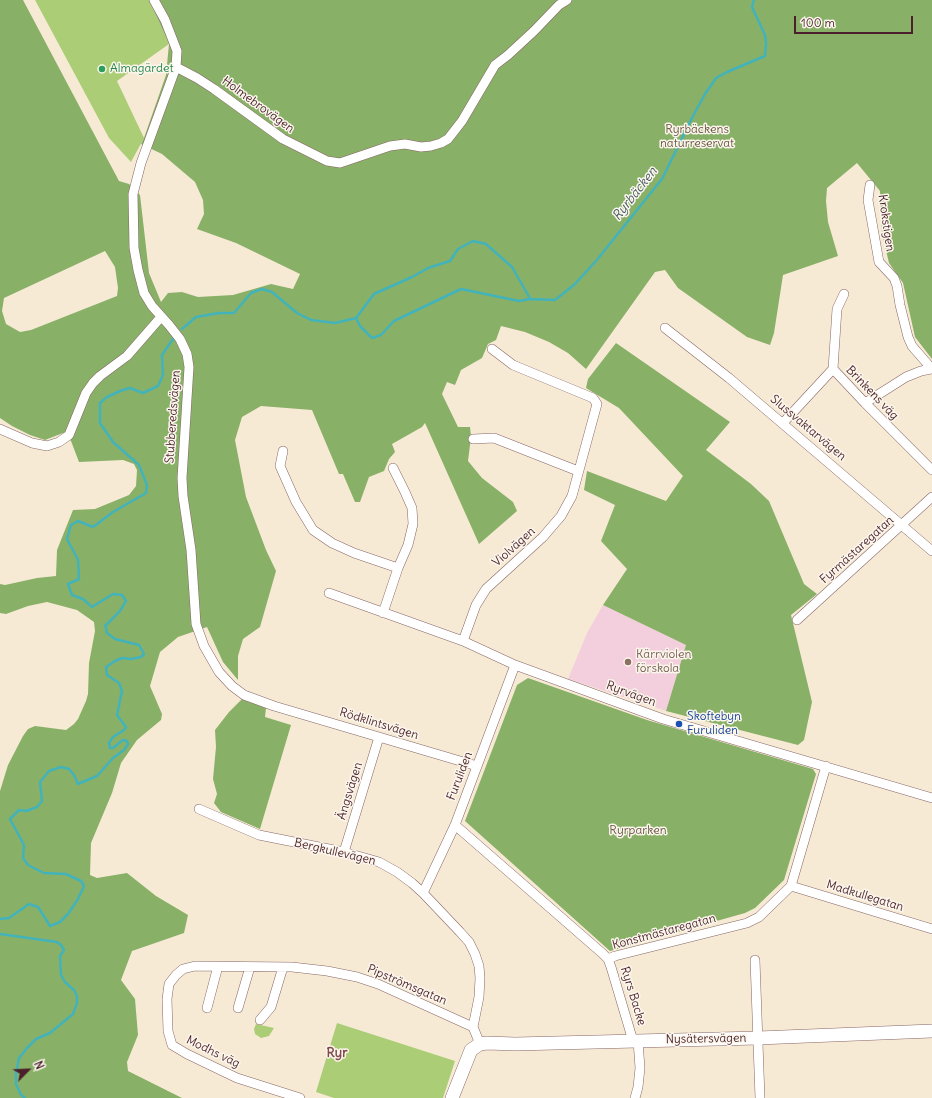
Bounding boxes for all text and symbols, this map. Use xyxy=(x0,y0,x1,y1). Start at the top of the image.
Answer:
scale bar xyxy=(796,8,915,34)
text: 100 m xyxy=(801,15,835,30)
place label: Almagärdet xyxy=(110,62,174,76)
marker: Almagärdet xyxy=(97,64,107,74)
street label: Holmebrovägen xyxy=(219,74,297,136)
park label: Ryrbäckens naturreservat xyxy=(660,123,734,151)
water label: Ryrbäcken xyxy=(609,164,661,224)
street label: Krokstigen xyxy=(875,194,897,252)
street label: Brinkens väg xyxy=(843,363,901,423)
street label: Stubberedsvägen xyxy=(163,370,183,464)
street label: Slussvaktarvägen xyxy=(767,392,849,464)
street label: Fyrmästaregatan xyxy=(817,513,897,587)
street label: Violvägen xyxy=(490,524,538,570)
place label: Kärrviolen förskola xyxy=(636,648,691,676)
marker: Kärrviolen förskola xyxy=(623,657,633,667)
street label: Ryrvägen xyxy=(604,678,658,710)
street label: Rödklintsvägen xyxy=(338,705,420,743)
place label: Skoftebyn Furuliden xyxy=(687,710,741,738)
marker: Skoftebyn Furuliden xyxy=(674,719,684,729)
street label: Furuliden xyxy=(444,750,476,802)
street label: Ängsvägen xyxy=(334,760,366,822)
park label: Ryrparken xyxy=(609,824,667,838)
street label: Bergkullevägen xyxy=(293,836,377,868)
street label: Madkullegatan xyxy=(825,877,905,915)
street label: Konstmästaregatan xyxy=(611,911,717,953)
street label: Pipströmsgatan xyxy=(365,962,449,1008)
street label: Ryrs Backe xyxy=(617,965,649,1027)
street label: Nysätersvägen xyxy=(666,1031,746,1047)
street label: Modhs väg xyxy=(184,1033,242,1071)
district label: Ryr xyxy=(327,1045,347,1061)
north arrow xyxy=(8,1050,48,1090)
text: N xyxy=(31,1059,47,1071)

